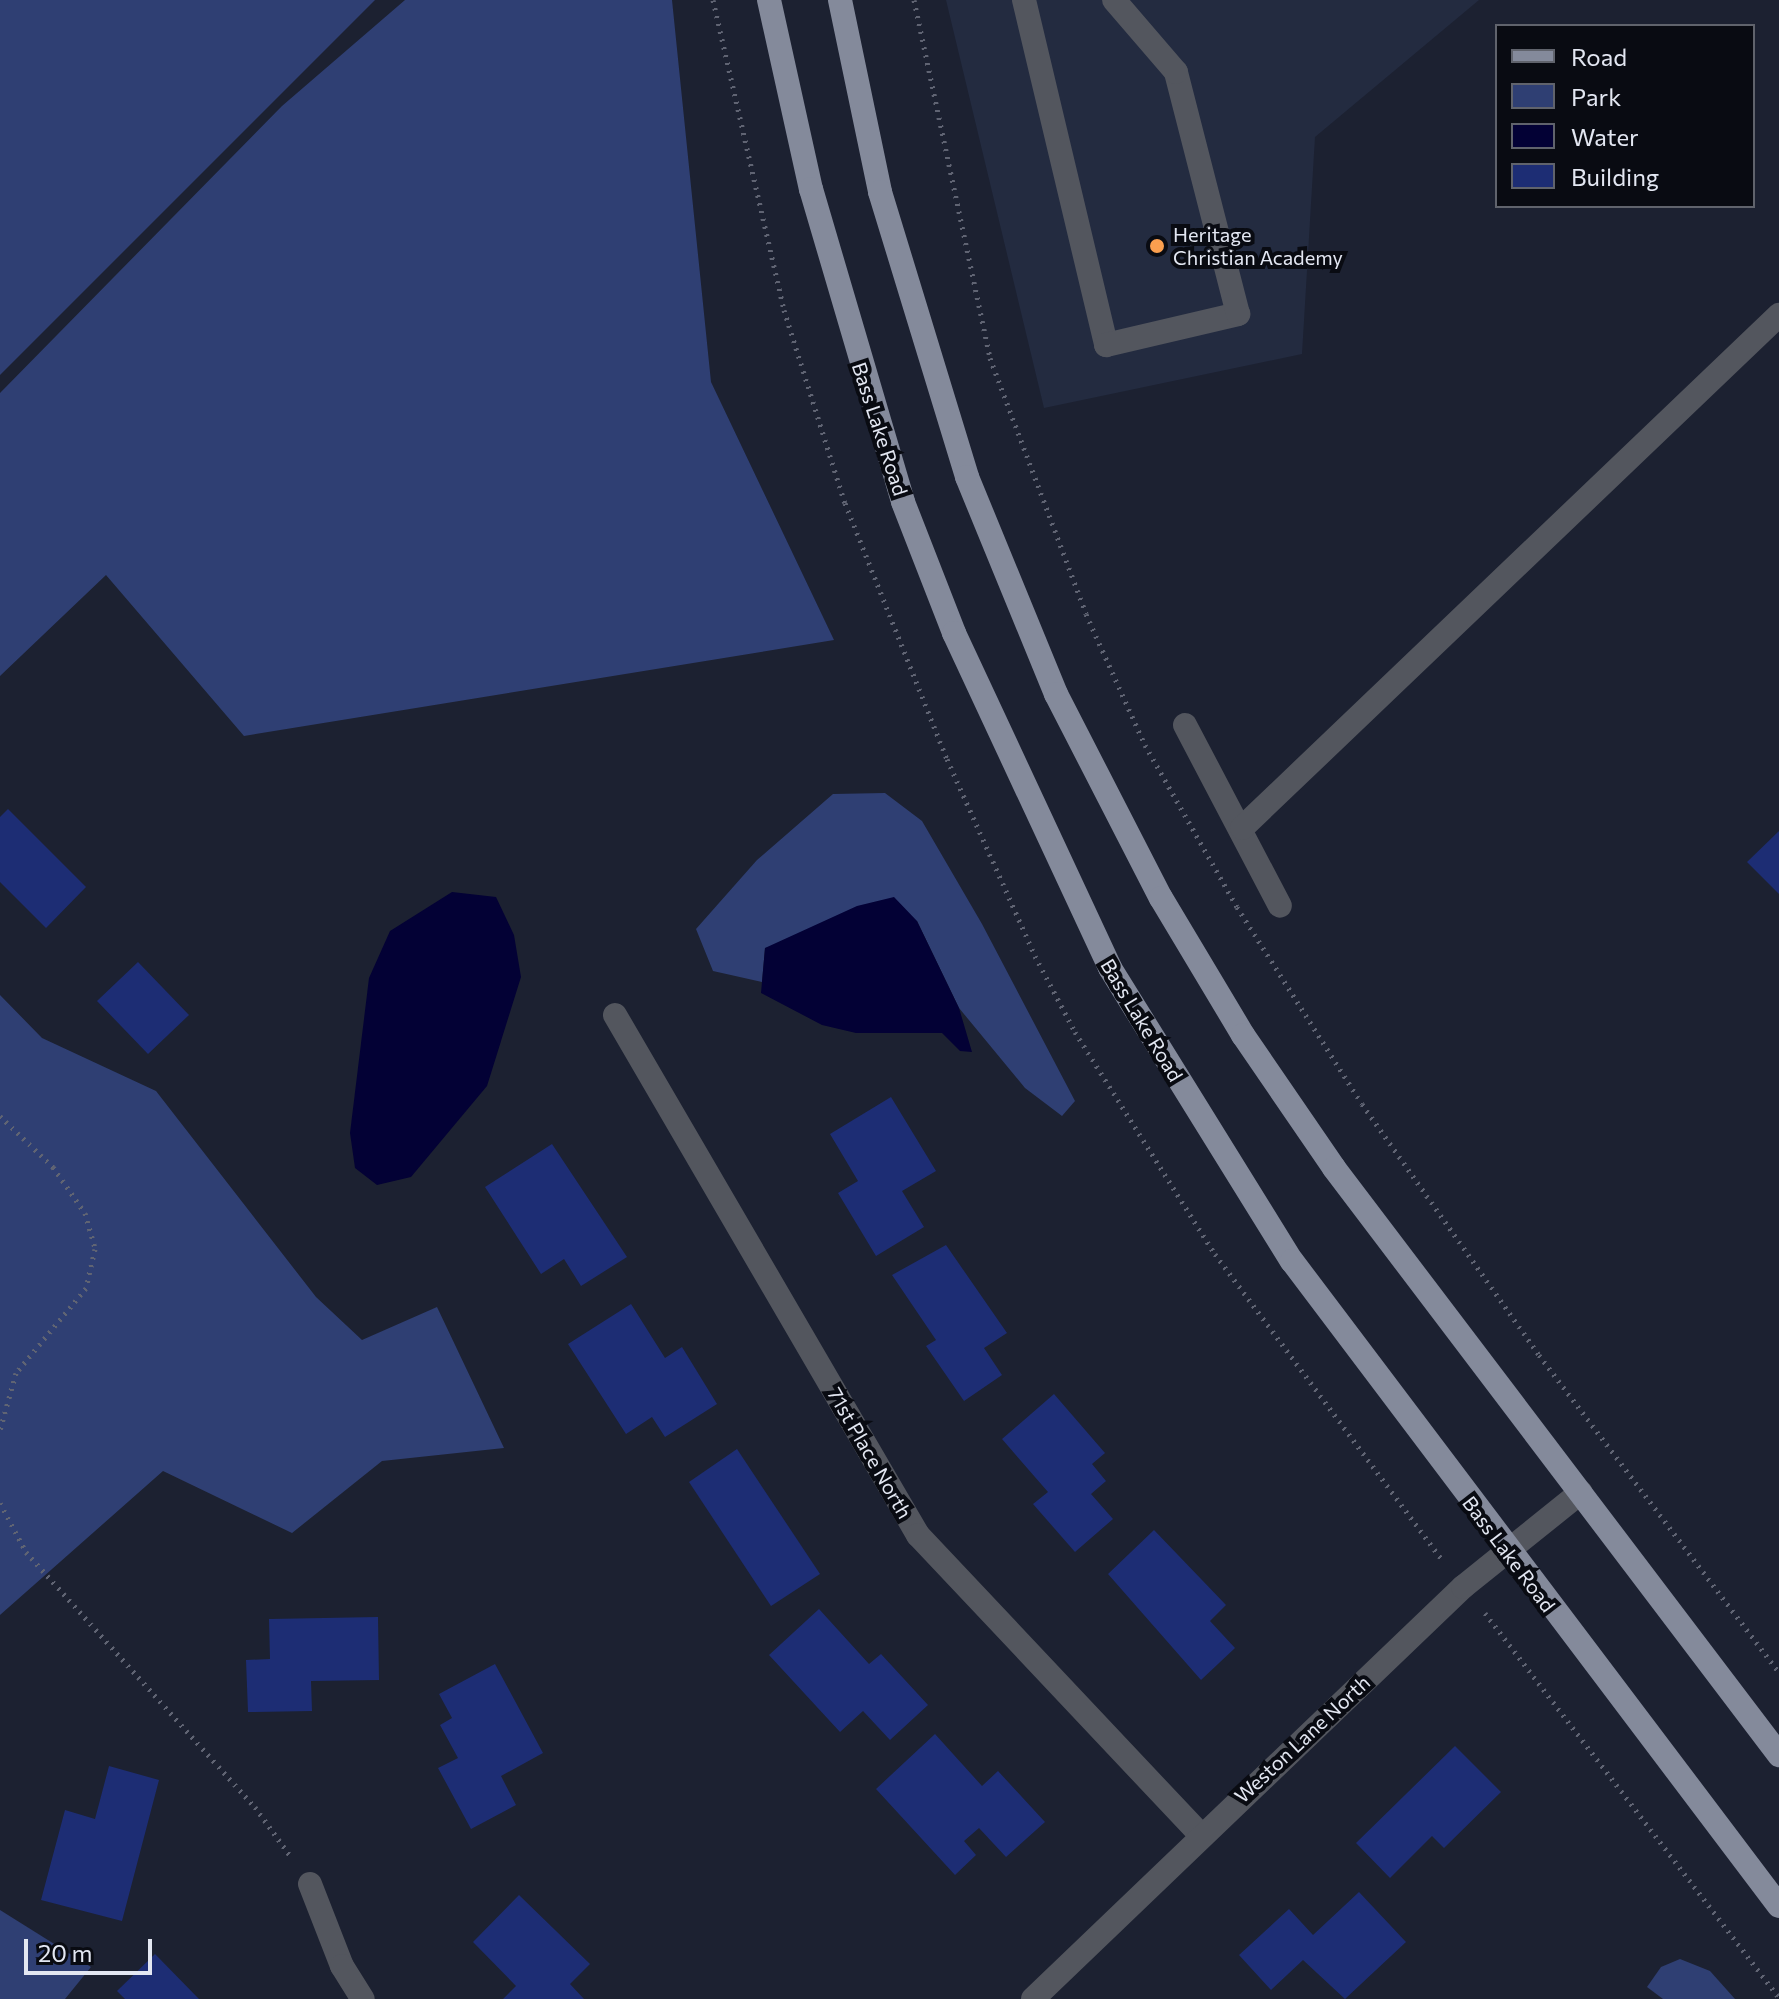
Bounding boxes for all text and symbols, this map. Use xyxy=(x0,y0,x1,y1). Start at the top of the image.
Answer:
legend xyxy=(1495,24,1755,208)
text: Road xyxy=(1571,42,1627,71)
text: Park xyxy=(1571,82,1621,111)
text: Water xyxy=(1571,122,1639,151)
text: Building xyxy=(1571,162,1659,191)
place label: Heritage Christian Academy xyxy=(1173,222,1343,269)
marker: Heritage Christian Academy xyxy=(1148,237,1166,255)
street label: Bass Lake Road xyxy=(847,359,913,499)
street label: Bass Lake Road xyxy=(1096,954,1188,1086)
street label: 71st Place North xyxy=(823,1383,917,1523)
street label: Bass Lake Road xyxy=(1458,1491,1560,1617)
street label: Weston Lane North xyxy=(1229,1670,1375,1808)
scale bar xyxy=(28,1923,156,1973)
text: 20 m xyxy=(38,1938,92,1967)

